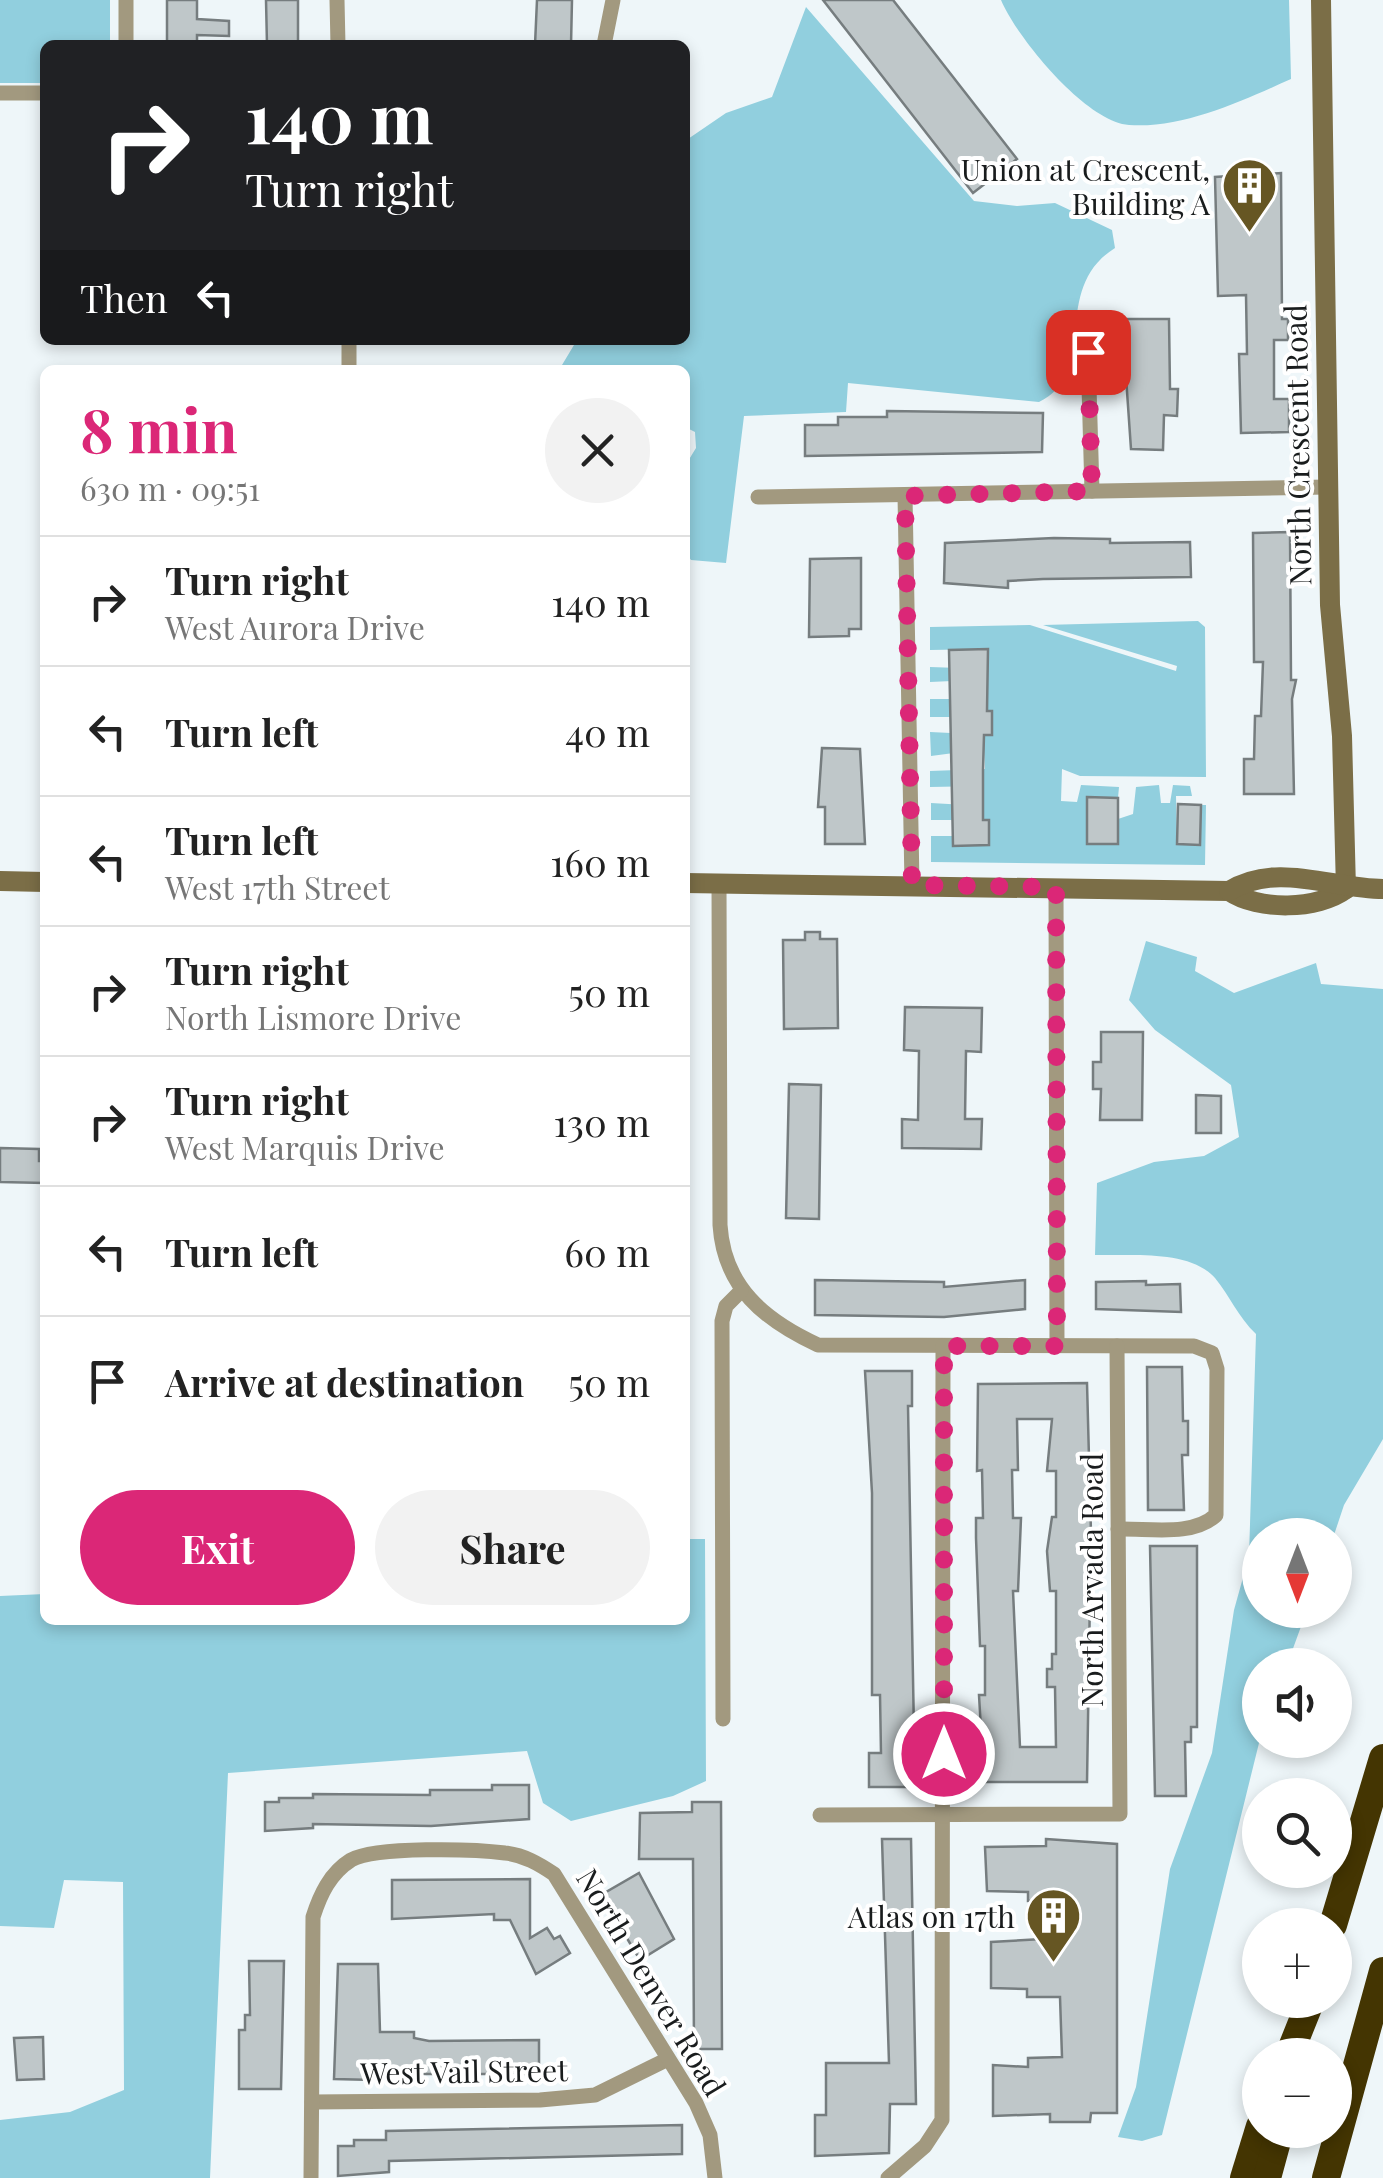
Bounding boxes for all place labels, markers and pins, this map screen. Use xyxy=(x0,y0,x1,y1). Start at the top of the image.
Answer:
place label: Union at Crescent, Building A xyxy=(961,149,1211,223)
building icon: Union at Crescent, Building A xyxy=(1219,156,1279,235)
pin xyxy=(1046,310,1131,395)
building icon: Atlas on 17th xyxy=(1024,1886,1084,1965)
place label: Atlas on 17th xyxy=(847,1896,1015,1936)

